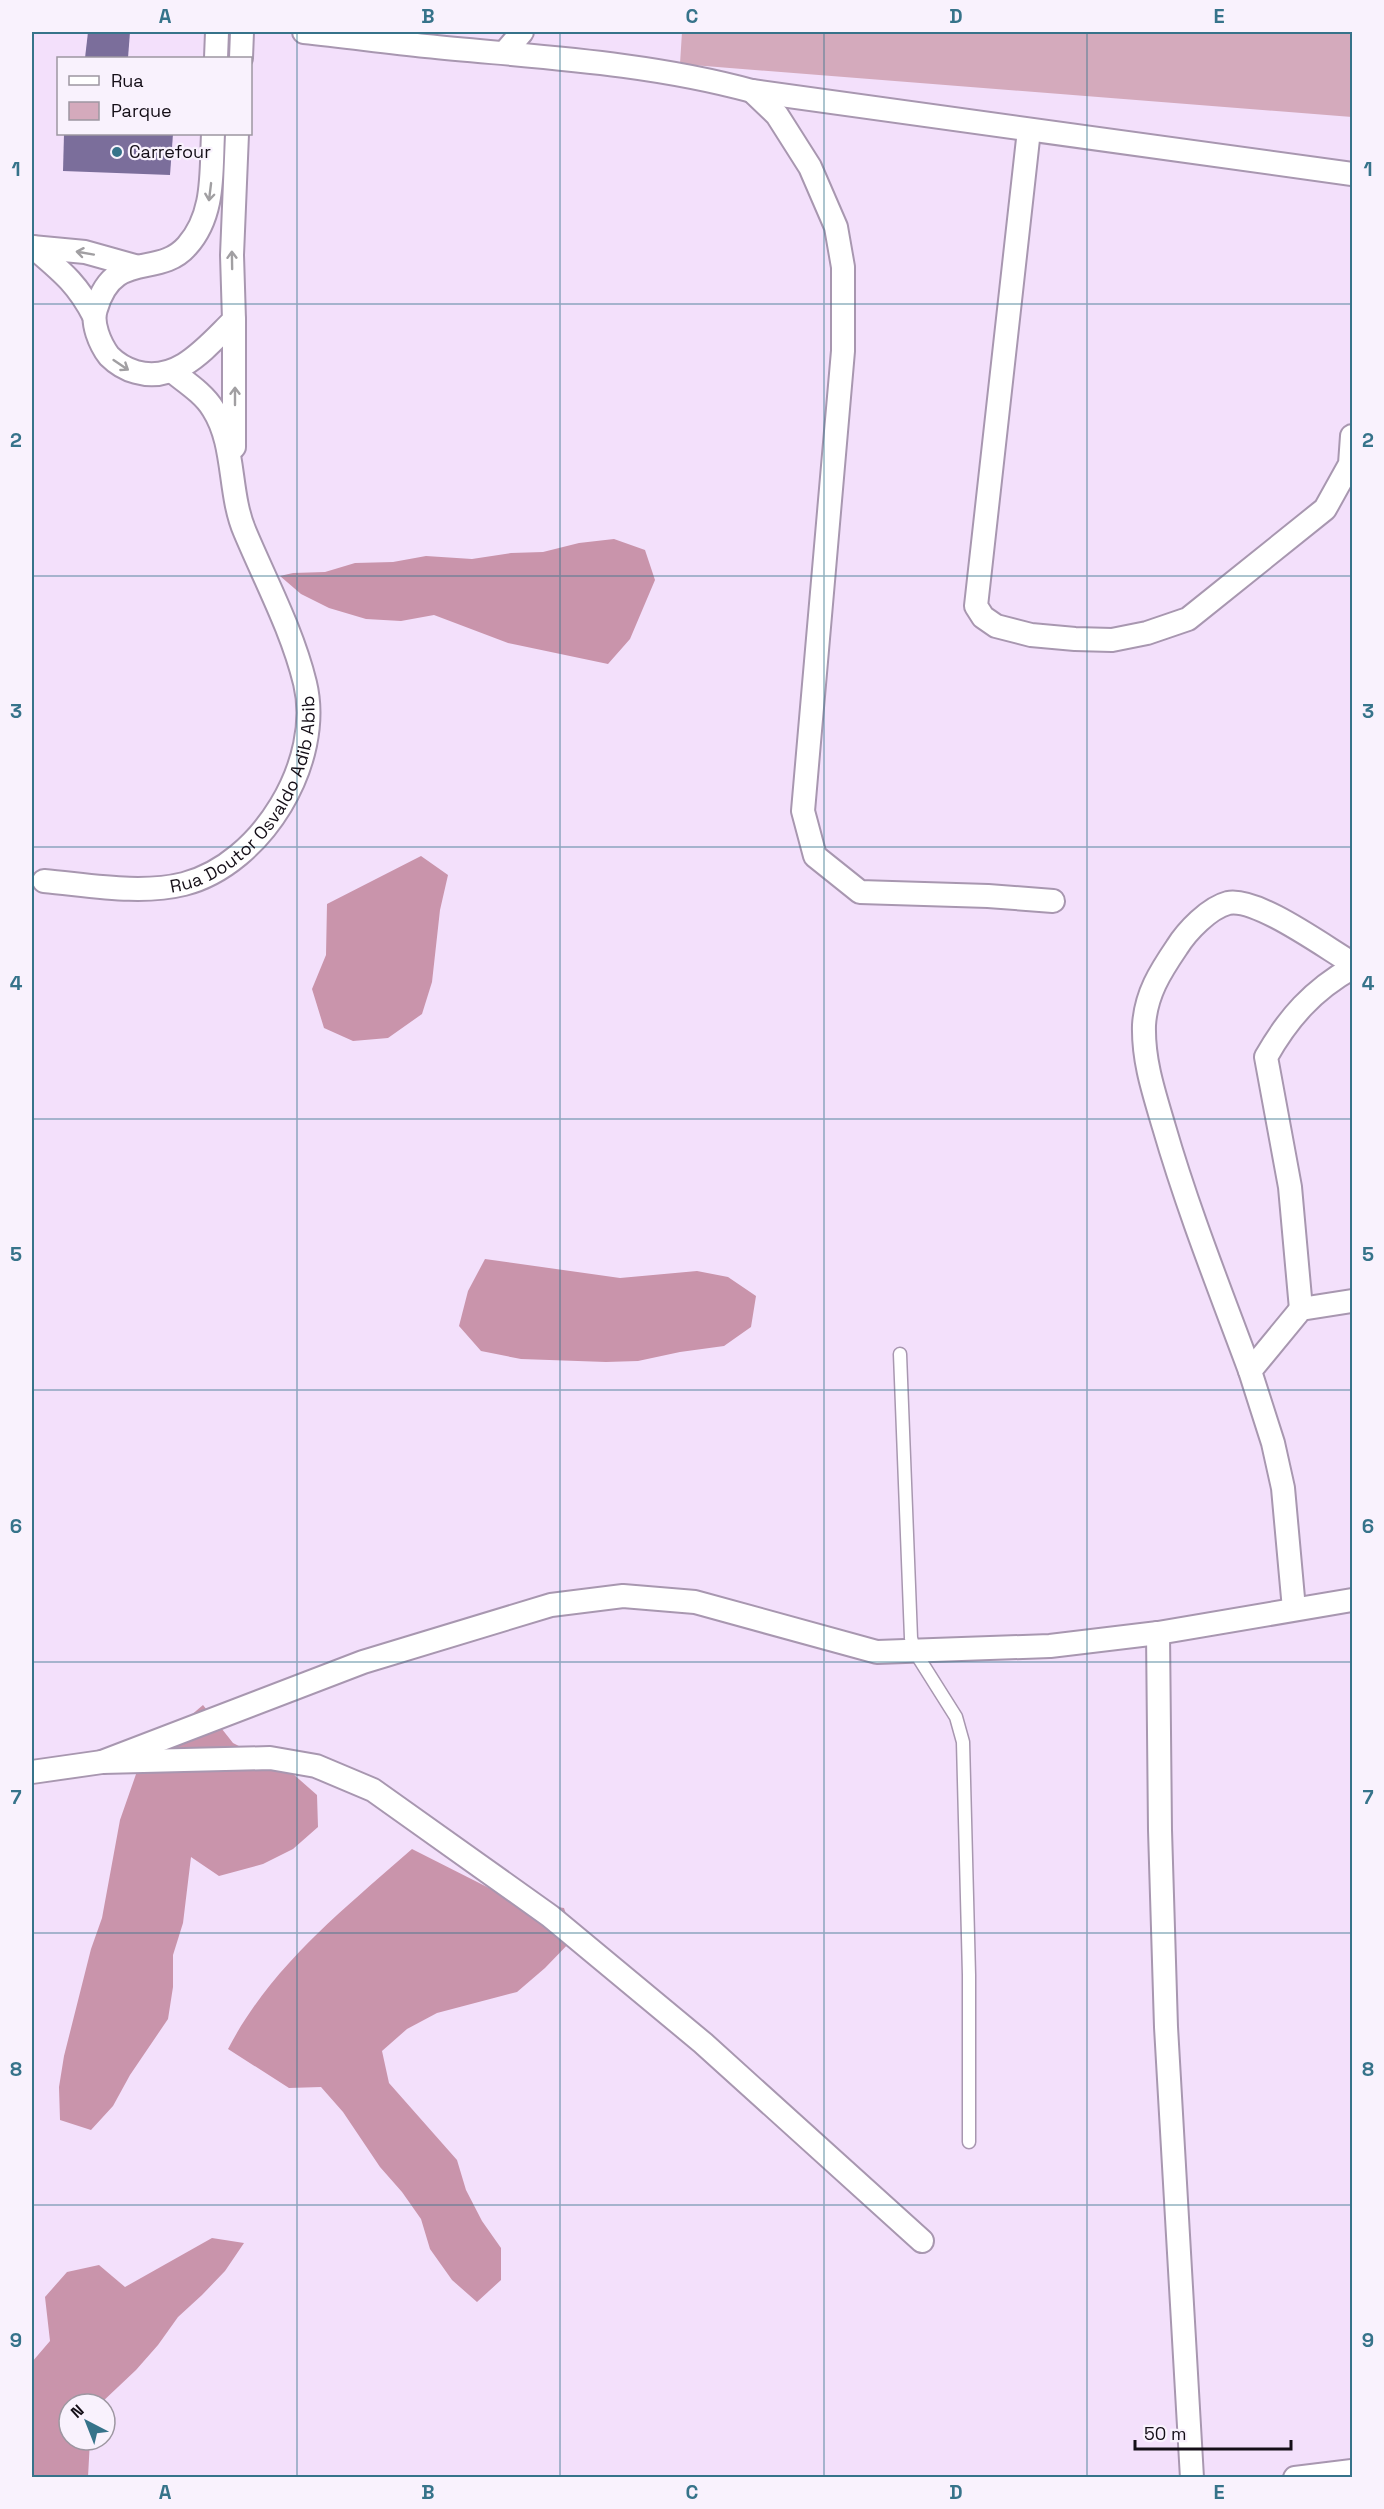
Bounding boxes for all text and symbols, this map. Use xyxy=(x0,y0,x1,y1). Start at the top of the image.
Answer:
text: A xyxy=(159,3,172,29)
text: B xyxy=(421,3,435,29)
text: C xyxy=(686,3,699,29)
text: D xyxy=(949,3,963,29)
text: E xyxy=(1213,3,1225,29)
legend xyxy=(57,57,252,135)
text: Rua xyxy=(111,69,144,92)
text: Parque xyxy=(111,99,172,122)
place label: Carrefour xyxy=(129,140,211,163)
marker: Carrefour xyxy=(110,145,124,159)
text: 1 xyxy=(11,156,21,182)
text: 1 xyxy=(1363,156,1373,182)
one-way arrow xyxy=(204,181,215,201)
one-way arrow xyxy=(75,247,95,258)
one-way arrow xyxy=(227,250,238,270)
one-way arrow xyxy=(113,358,130,371)
one-way arrow xyxy=(229,387,241,407)
text: 2 xyxy=(10,427,22,453)
text: 2 xyxy=(1362,427,1374,453)
street label: Rua Doutor Osvaldo Adib Abib xyxy=(168,695,320,898)
text: 3 xyxy=(10,698,22,724)
text: 3 xyxy=(1362,698,1374,724)
text: 4 xyxy=(10,970,23,996)
text: 4 xyxy=(1362,970,1375,996)
text: 5 xyxy=(10,1241,22,1267)
text: 5 xyxy=(1362,1241,1374,1267)
text: 6 xyxy=(10,1513,22,1539)
text: 6 xyxy=(1362,1513,1374,1539)
text: 7 xyxy=(10,1784,22,1810)
text: 7 xyxy=(1362,1784,1374,1810)
text: 8 xyxy=(10,2056,22,2082)
text: 8 xyxy=(1362,2056,1374,2082)
text: 9 xyxy=(10,2327,22,2353)
text: 9 xyxy=(1362,2327,1374,2353)
north arrow xyxy=(57,2392,117,2452)
text: N xyxy=(66,2400,88,2423)
scale bar xyxy=(1135,2413,1291,2451)
text: 50 m xyxy=(1144,2422,1186,2445)
text: A xyxy=(159,2479,172,2505)
text: B xyxy=(421,2479,435,2505)
text: C xyxy=(686,2479,699,2505)
text: D xyxy=(949,2479,963,2505)
text: E xyxy=(1213,2479,1225,2505)

